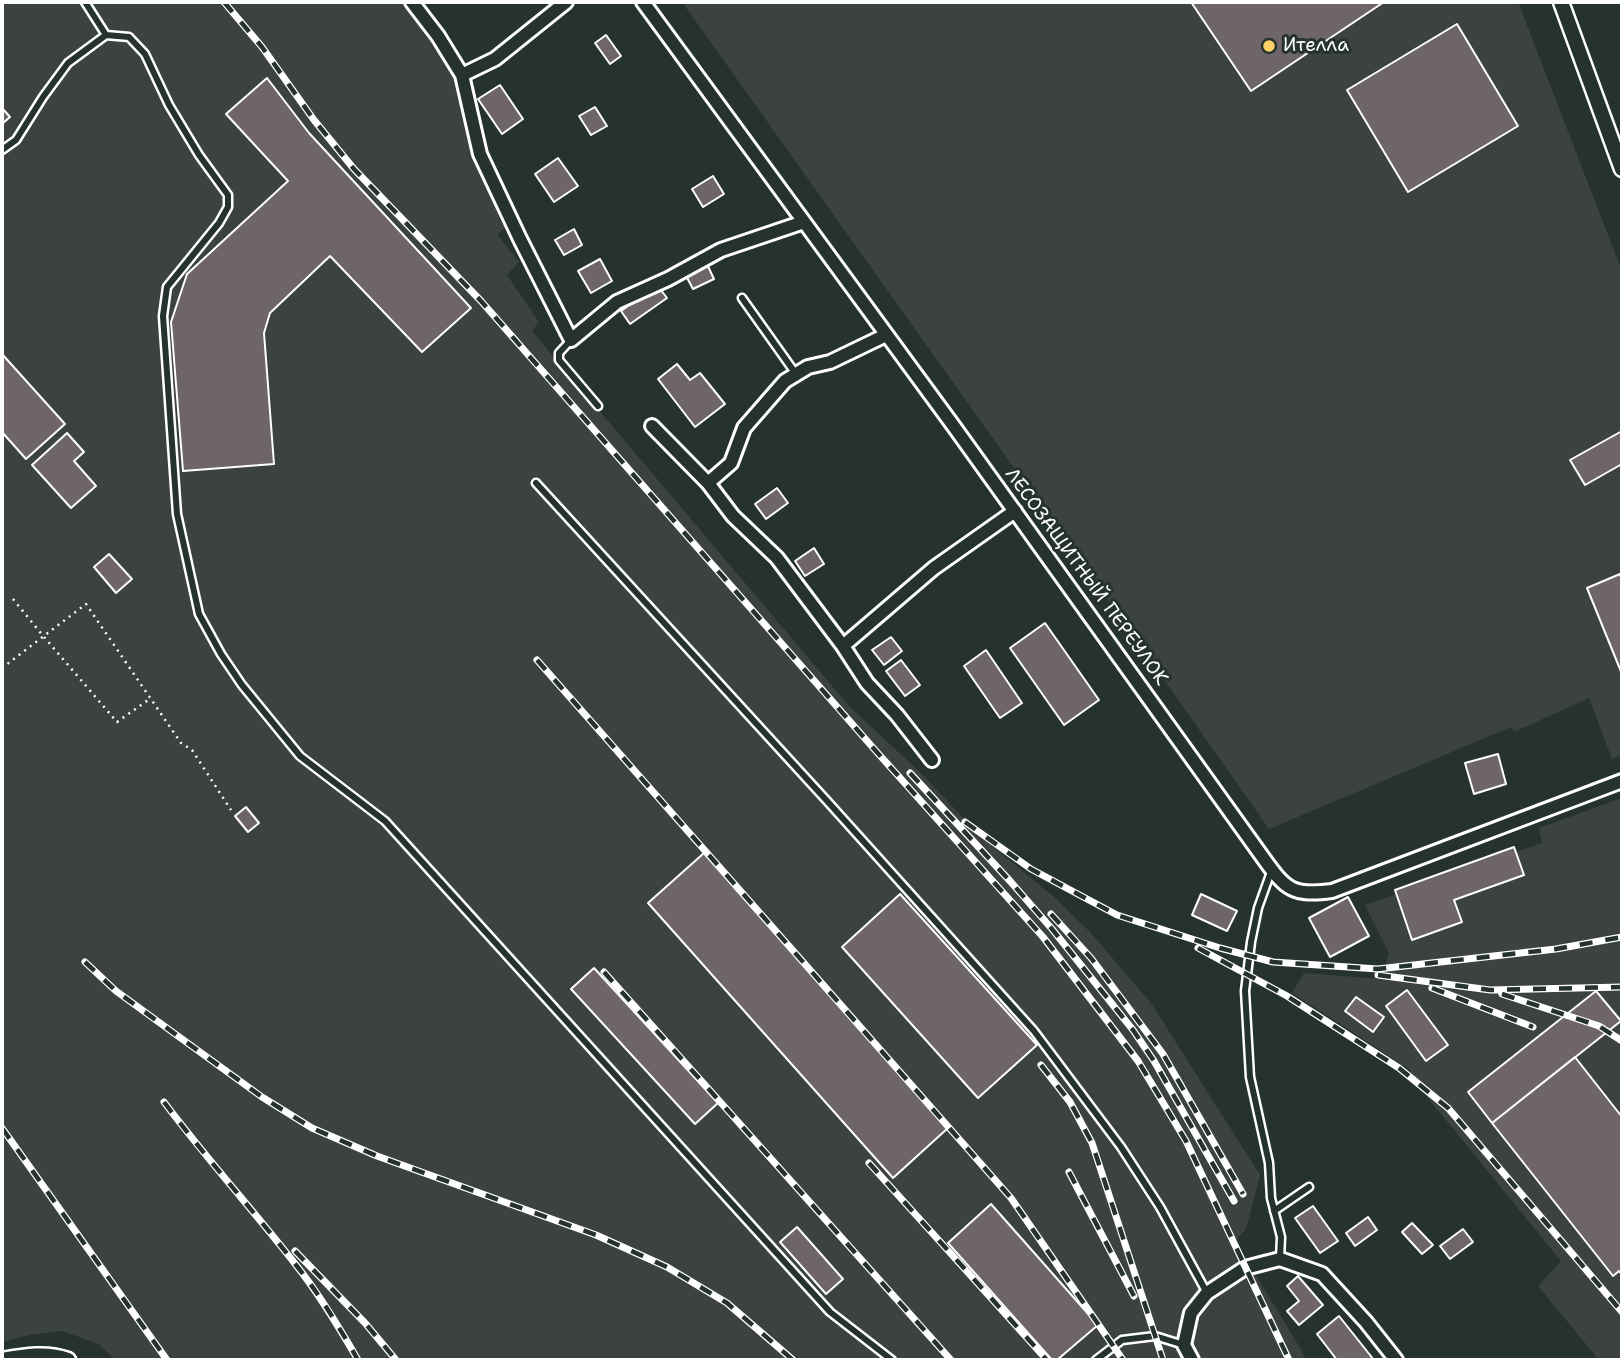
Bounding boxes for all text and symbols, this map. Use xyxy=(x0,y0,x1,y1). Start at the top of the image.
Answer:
place label: Ителла xyxy=(1283,35,1349,57)
marker: Ителла xyxy=(1261,38,1277,54)
street label: ЛЕСОЗАЩИТНЫЙ ПЕРЕУЛОК xyxy=(999,464,1173,690)

